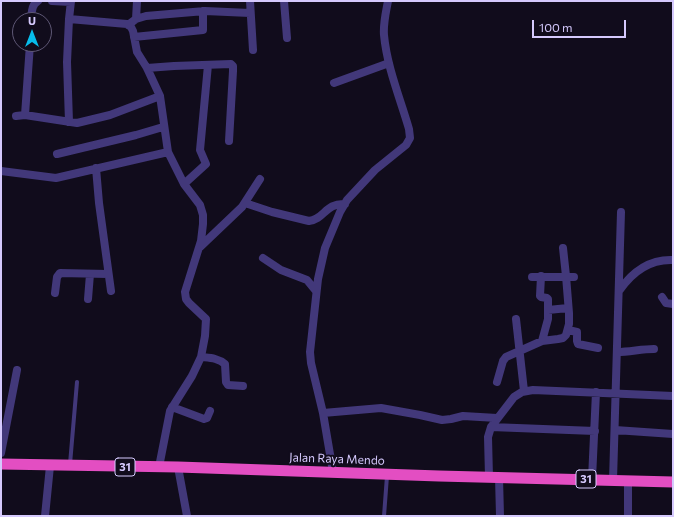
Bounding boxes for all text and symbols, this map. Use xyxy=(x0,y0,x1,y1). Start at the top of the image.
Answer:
north arrow xyxy=(12,12,52,52)
scale bar xyxy=(534,12,628,38)
text: U xyxy=(28,14,36,27)
text: 100 m xyxy=(539,20,573,34)
street label: Jalan Raya Mendo xyxy=(289,450,385,468)
road number: 31 xyxy=(115,458,135,476)
road number: 31 xyxy=(576,470,596,488)

